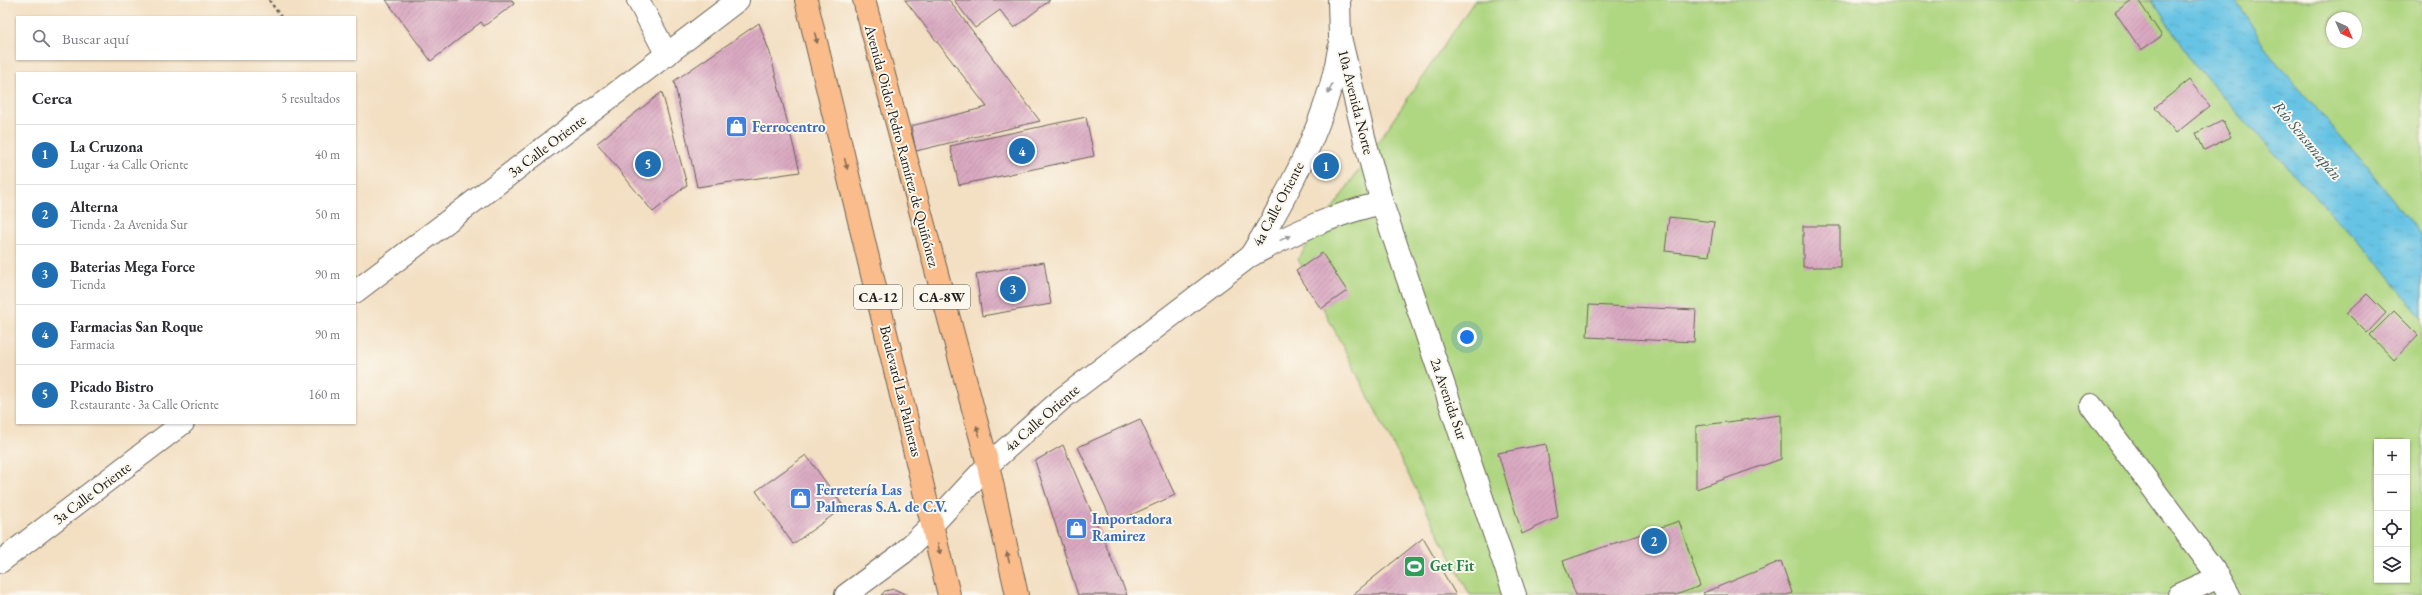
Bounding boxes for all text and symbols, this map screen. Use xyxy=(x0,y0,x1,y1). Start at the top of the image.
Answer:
north arrow xyxy=(2326,12,2362,48)
search box xyxy=(16,16,356,60)
street label: Avenida Oidor Pedro Ramírez de Quiñónez xyxy=(861,22,944,269)
icon: search xyxy=(30,27,52,49)
text: Buscar aquí xyxy=(62,29,129,48)
one-way arrow xyxy=(813,32,819,44)
street label: 10a Avenida Norte xyxy=(1334,47,1379,157)
one-way arrow xyxy=(1327,83,1333,95)
text: Cerca xyxy=(32,87,72,109)
text: 5 resultados xyxy=(281,90,340,107)
water label: Río Sensunapán xyxy=(2268,96,2347,184)
street label: 3a Calle Oriente xyxy=(504,110,590,181)
shop icon: Ferrocentro xyxy=(723,114,749,140)
place label: Ferrocentro xyxy=(752,117,826,136)
pin: 4 xyxy=(1009,136,1035,166)
text: La Cruzona xyxy=(70,137,143,156)
text: 1 xyxy=(42,146,48,163)
text: 40 m xyxy=(315,146,340,163)
pin: 5 xyxy=(635,149,661,179)
pin: 1 xyxy=(1313,151,1339,181)
text: Lugar · 4a Calle Oriente xyxy=(70,156,188,173)
one-way arrow xyxy=(843,158,849,170)
street label: 4a Calle Oriente xyxy=(1247,158,1308,249)
text: Alterna xyxy=(70,197,118,216)
text: 2 xyxy=(42,206,48,223)
text: 50 m xyxy=(315,206,340,223)
text: Tienda · 2a Avenida Sur xyxy=(70,216,188,233)
one-way arrow xyxy=(1279,235,1290,241)
text: Baterias Mega Force xyxy=(70,257,195,276)
text: 3 xyxy=(42,266,48,283)
text: 90 m xyxy=(315,266,340,283)
pin: 3 xyxy=(1000,274,1026,304)
text: Tienda xyxy=(70,276,106,293)
road number: CA-12 xyxy=(854,285,902,309)
road number: CA-8W xyxy=(914,285,970,309)
text: Farmacias San Roque xyxy=(70,317,203,336)
street label: Boulevard Las Palmeras xyxy=(876,323,927,459)
text: 4 xyxy=(42,326,48,343)
text: 90 m xyxy=(315,326,340,343)
your location xyxy=(1457,327,1477,347)
text: Farmacia xyxy=(70,336,115,353)
street label: 2a Avenida Sur xyxy=(1427,355,1472,442)
text: Picado Bistro xyxy=(70,377,154,396)
street label: 4a Calle Oriente xyxy=(1000,380,1083,455)
text: 5 xyxy=(42,386,48,403)
text: 160 m xyxy=(309,386,340,403)
text: Restaurante · 3a Calle Oriente xyxy=(70,396,219,413)
one-way arrow xyxy=(975,424,981,436)
map controls xyxy=(2374,439,2410,583)
button: + xyxy=(2374,439,2410,475)
street label: 3a Calle Oriente xyxy=(49,457,135,528)
button: − xyxy=(2374,475,2410,511)
place label: Ferretería Las Palmeras S.A. de C.V. xyxy=(816,480,947,516)
shop icon: Ferretería Las Palmeras S.A. de C.V. xyxy=(787,486,813,512)
place label: Importadora Ramirez xyxy=(1092,509,1173,545)
button: locate xyxy=(2374,511,2410,547)
shop icon: Importadora Ramirez xyxy=(1064,515,1090,541)
pin: 2 xyxy=(1641,526,1667,556)
one-way arrow xyxy=(936,543,942,555)
button: layers xyxy=(2374,547,2410,583)
one-way arrow xyxy=(1005,551,1011,563)
sports icon: Get Fit xyxy=(1401,553,1427,579)
place label: Get Fit xyxy=(1430,556,1475,575)

